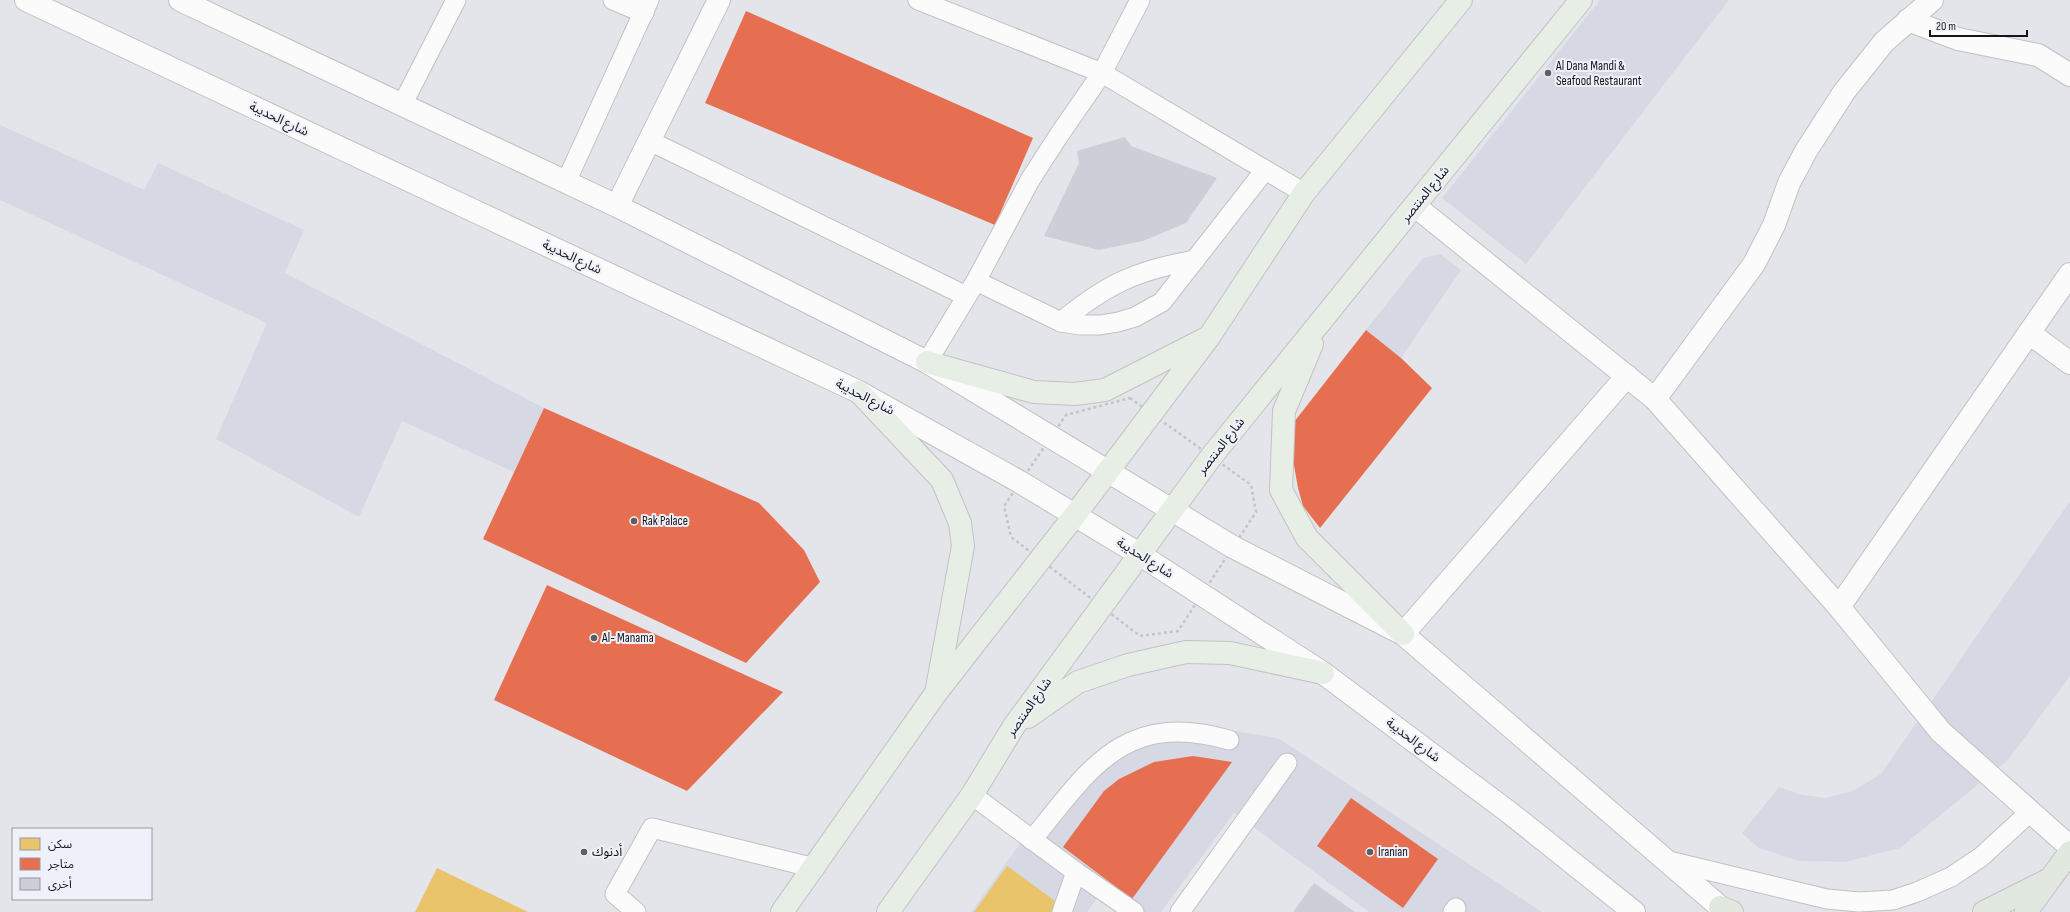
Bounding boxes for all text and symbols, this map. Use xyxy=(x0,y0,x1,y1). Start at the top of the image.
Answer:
scale bar xyxy=(1930,12,2027,38)
text: 20 m xyxy=(1936,19,1956,34)
place label: Al Dana Mandi & Seafood Restaurant xyxy=(1555,58,1642,89)
marker: Al Dana Mandi & Seafood Restaurant xyxy=(1543,68,1553,78)
street label: شارع الحديبة xyxy=(246,98,311,142)
street label: شارع المنتصر xyxy=(1397,162,1454,228)
street label: شارع الحديبة xyxy=(539,236,604,280)
street label: شارع الحديبة xyxy=(832,375,897,420)
street label: شارع المنتصر xyxy=(1193,414,1250,480)
place label: Rak Palace xyxy=(642,513,688,529)
marker: Rak Palace xyxy=(629,516,639,526)
street label: شارع الحديبة xyxy=(1113,534,1176,583)
place label: Al- Manama xyxy=(601,630,654,646)
marker: Al- Manama xyxy=(589,633,599,643)
street label: شارع المنتصر xyxy=(1002,674,1057,741)
street label: شارع الحديبة xyxy=(1382,714,1443,767)
legend xyxy=(12,828,152,900)
text: سكن xyxy=(48,837,72,852)
place label: أدنوك xyxy=(592,843,622,860)
place label: Iranian xyxy=(1378,844,1408,860)
marker: أدنوك xyxy=(579,847,589,857)
marker: Iranian xyxy=(1365,847,1375,857)
text: متاجر xyxy=(47,857,74,872)
text: أخرى xyxy=(48,876,72,892)

